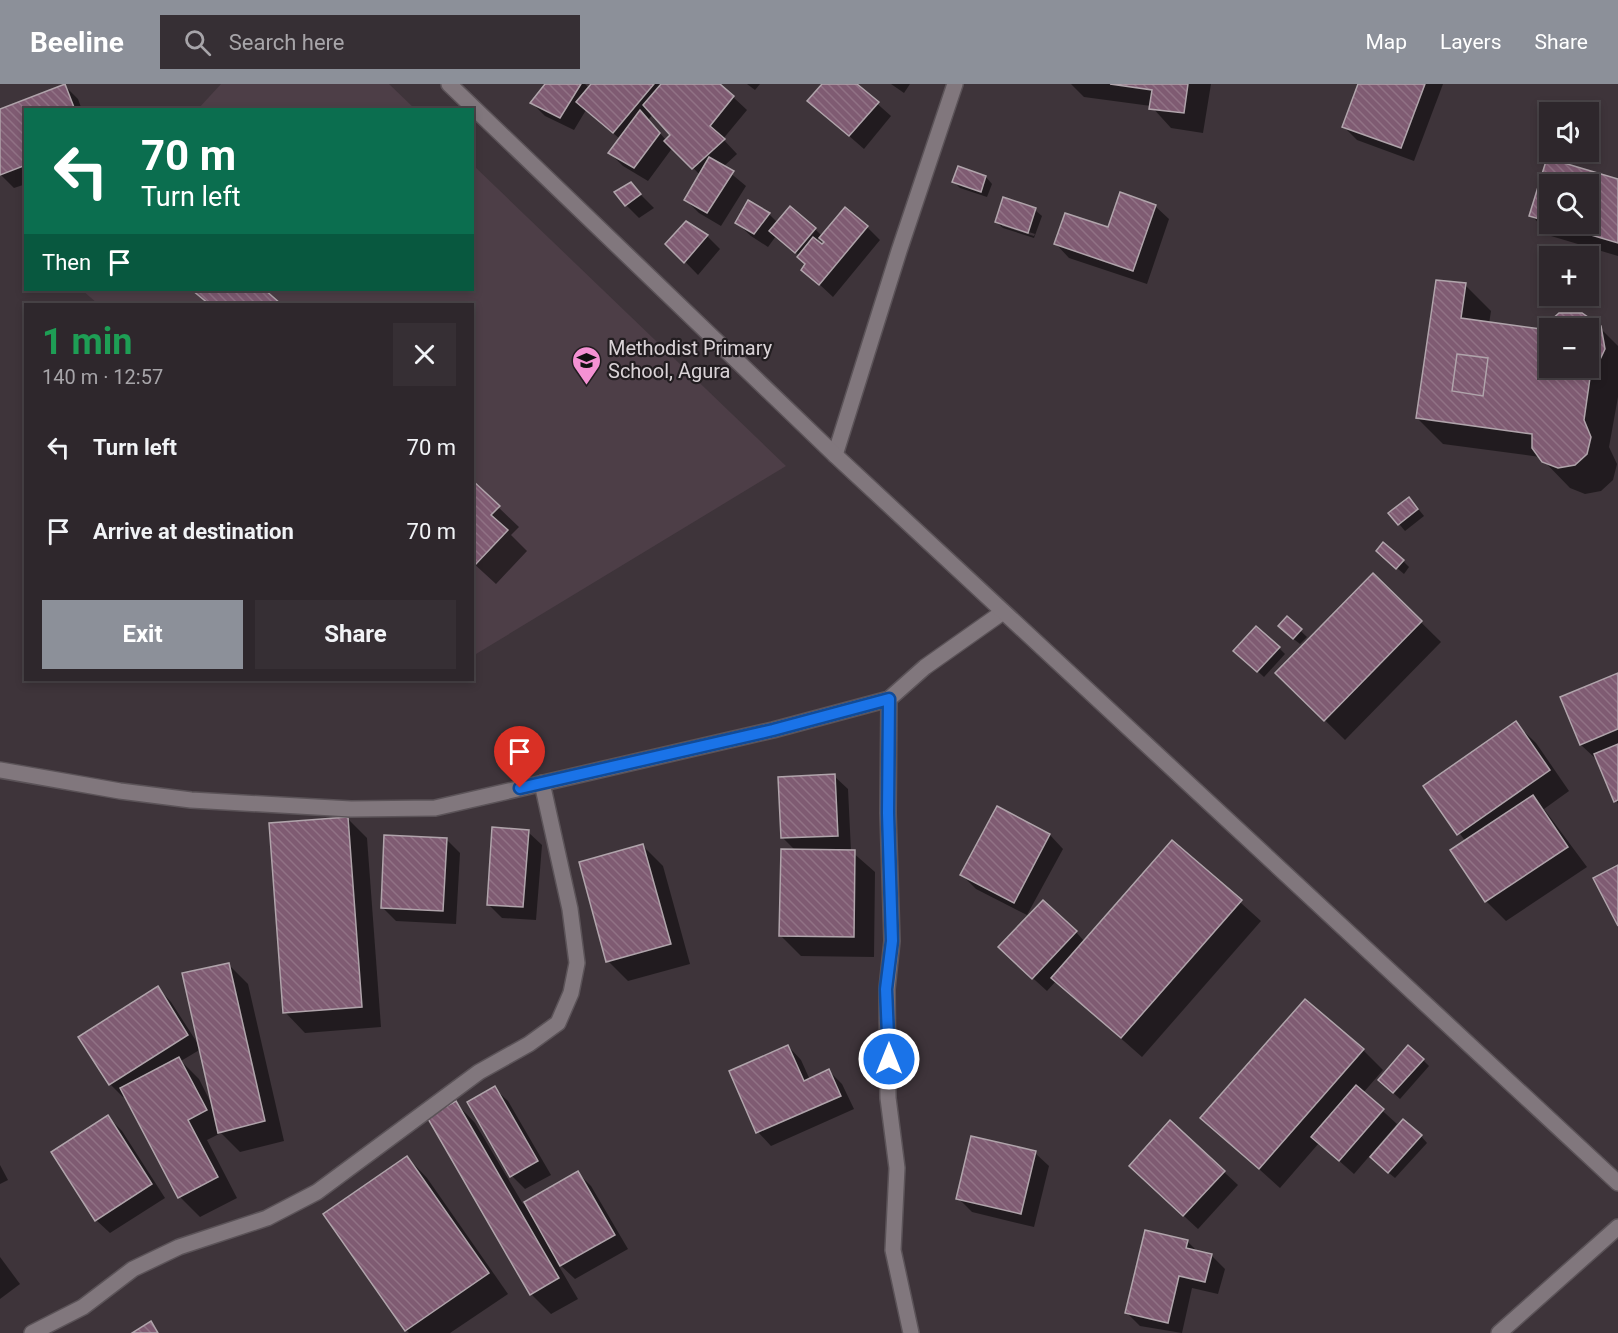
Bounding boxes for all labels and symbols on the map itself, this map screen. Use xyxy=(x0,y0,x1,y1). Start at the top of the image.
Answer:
place label: Methodist Primary School, Agura xyxy=(608,336,773,383)
school or university icon: Methodist Primary School, Agura xyxy=(571,344,603,386)
pin xyxy=(494,726,545,788)
position arrow xyxy=(857,1027,921,1091)

